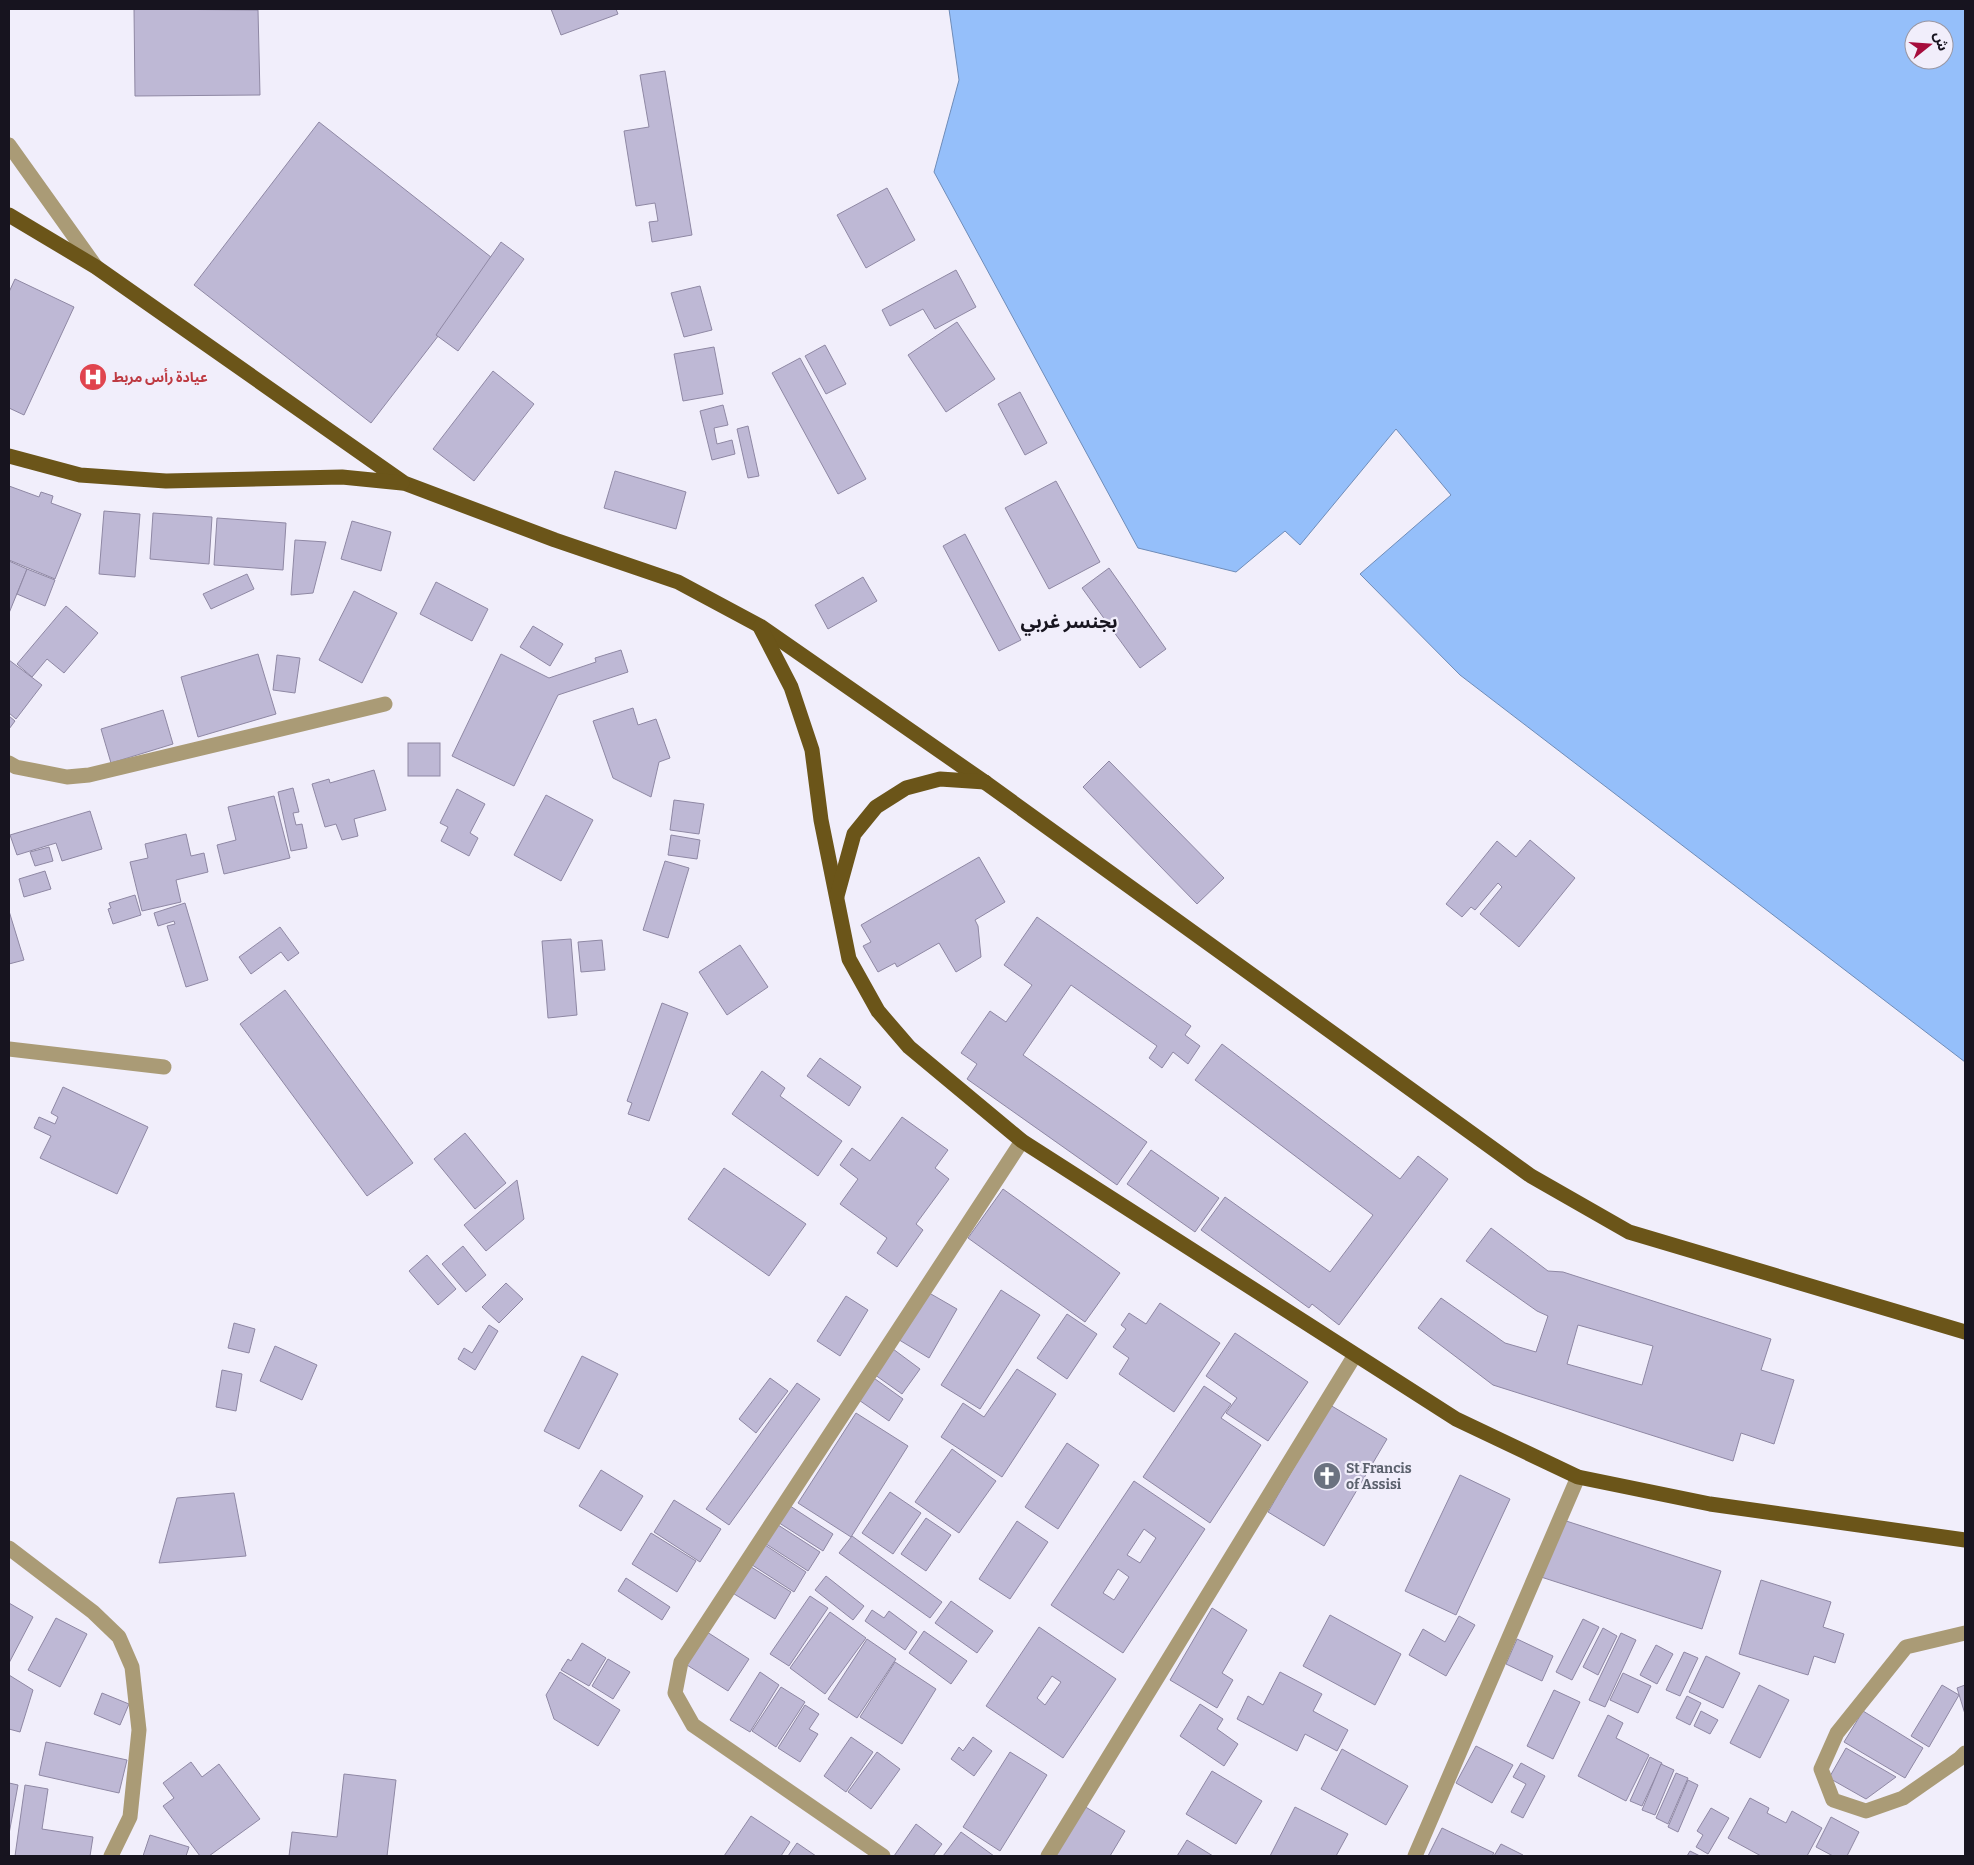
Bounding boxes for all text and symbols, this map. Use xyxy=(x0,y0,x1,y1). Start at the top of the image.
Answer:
north arrow xyxy=(1904,20,1954,70)
text: ش xyxy=(1930,30,1952,53)
hospital icon: عيادة رأس مربط xyxy=(78,362,108,392)
place label: عيادة رأس مربط xyxy=(112,368,208,386)
district label: بجنسر غربي xyxy=(1021,610,1117,636)
place label: St Francis of Assisi xyxy=(1346,1460,1412,1493)
church icon: St Francis of Assisi xyxy=(1312,1461,1342,1491)

